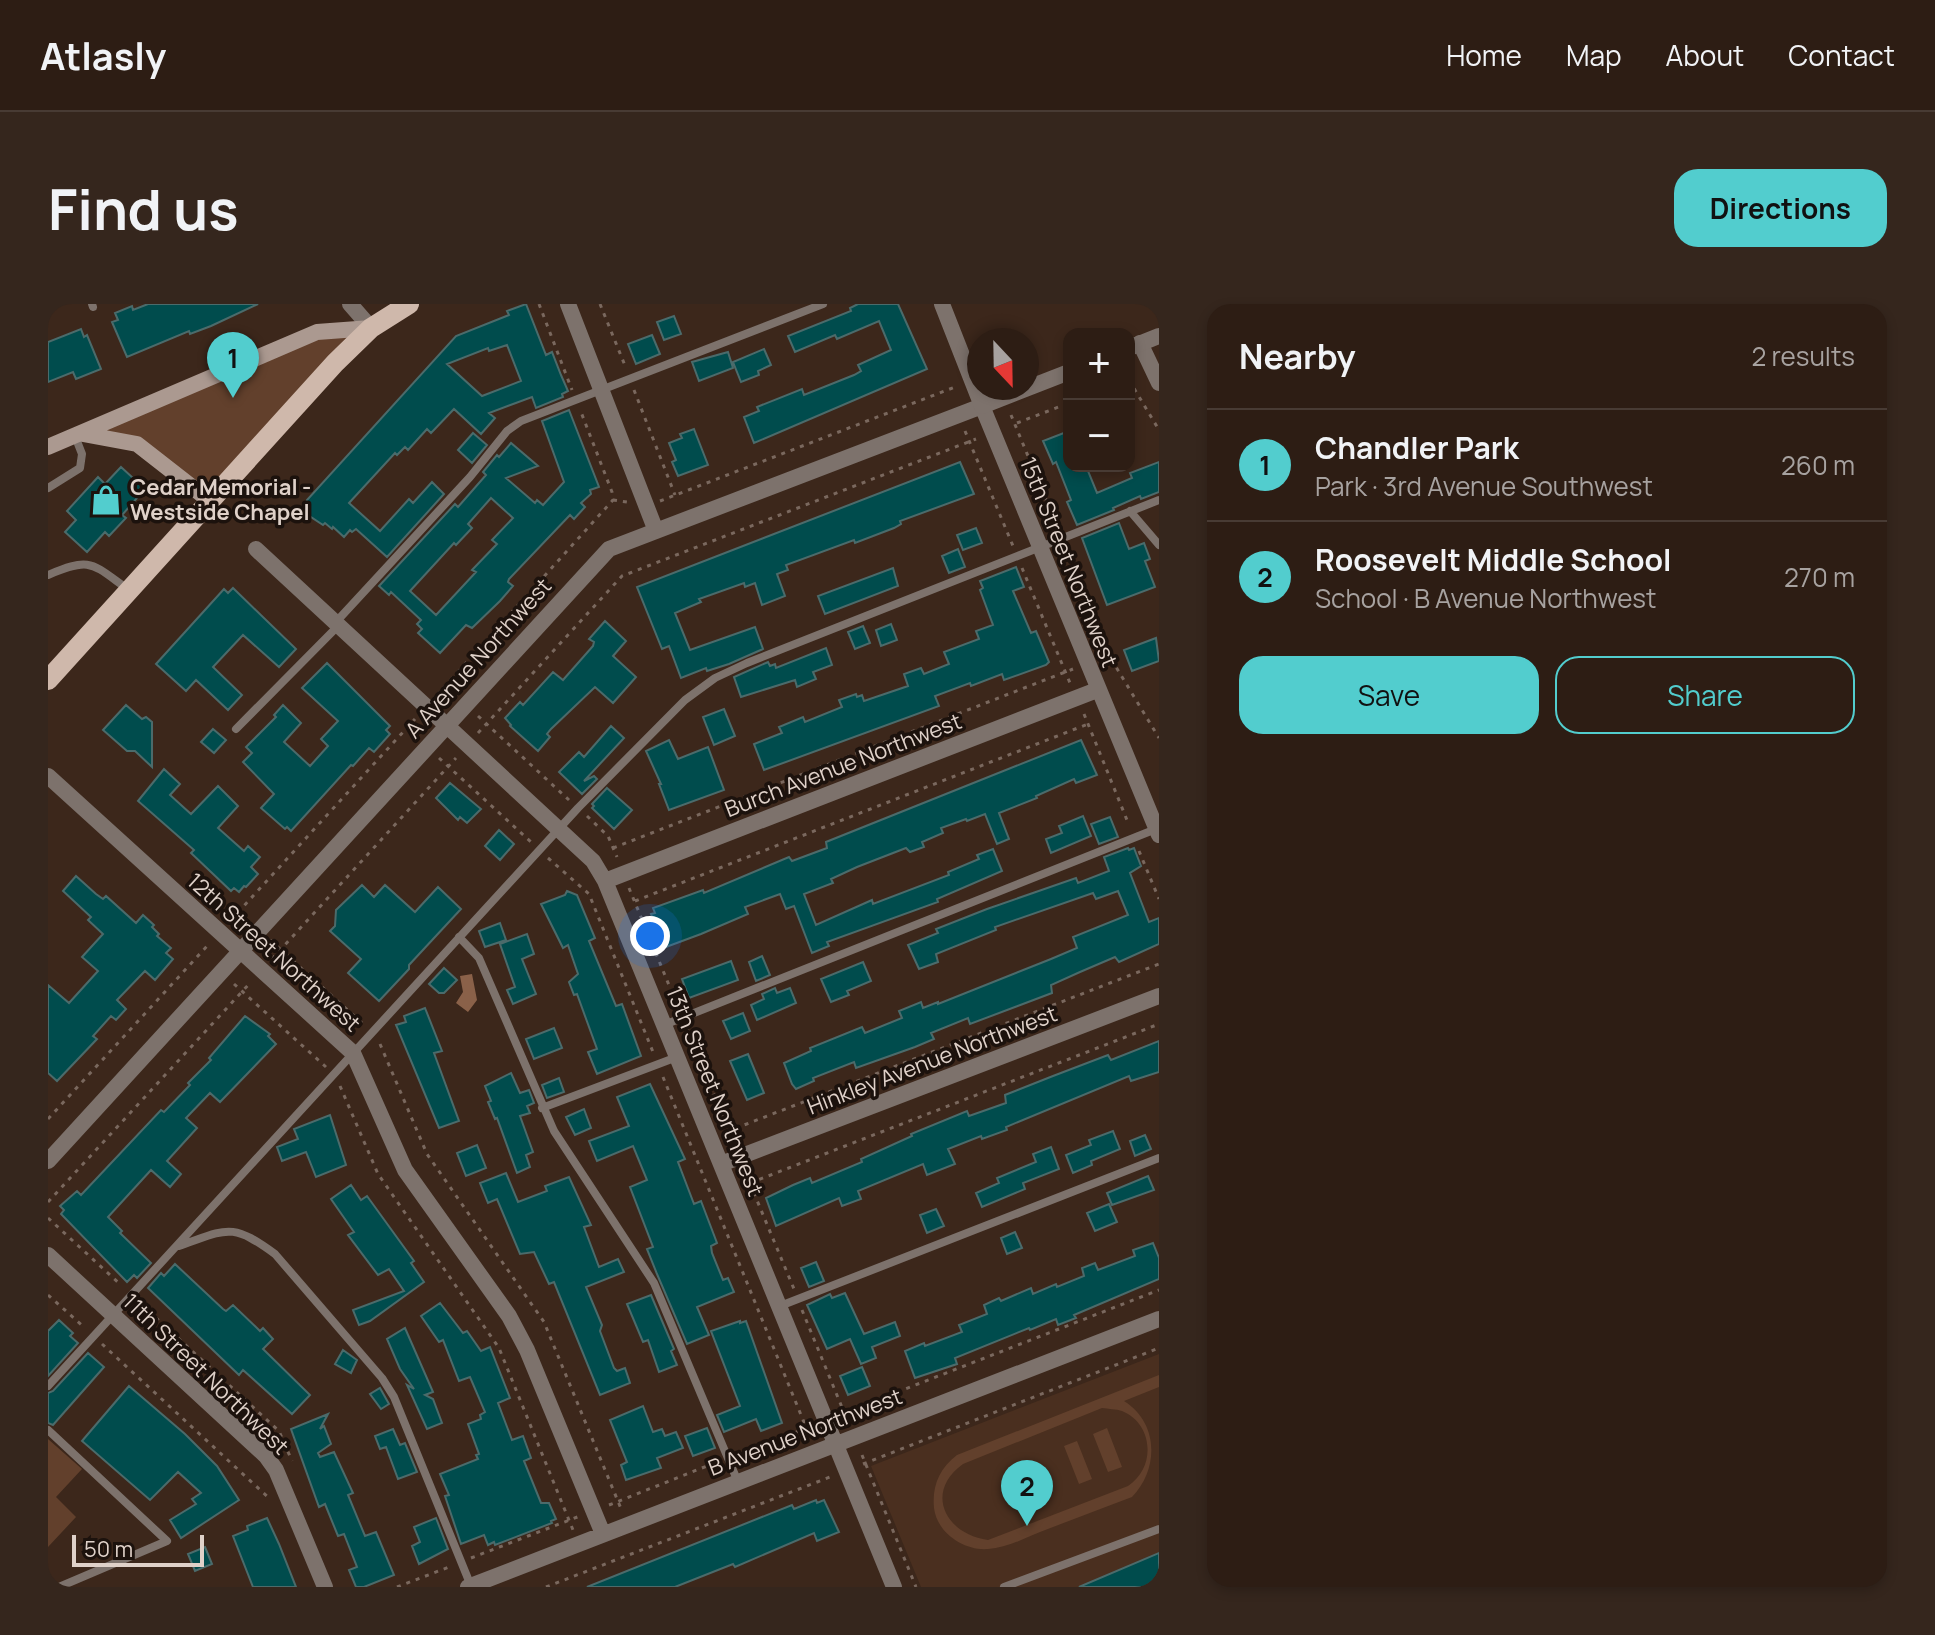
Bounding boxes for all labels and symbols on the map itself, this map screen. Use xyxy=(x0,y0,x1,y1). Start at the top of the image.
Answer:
north arrow xyxy=(967,328,1039,400)
pin: 1 xyxy=(207,332,259,398)
street label: 15th Street Northwest xyxy=(1013,452,1125,672)
place label: Cedar Memorial - Westside Chapel xyxy=(130,472,311,527)
shop icon: Cedar Memorial - Westside Chapel xyxy=(89,483,123,517)
street label: A Avenue Northwest xyxy=(398,571,558,744)
street label: Burch Avenue Northwest xyxy=(720,706,966,824)
street label: 12th Street Northwest xyxy=(181,866,367,1038)
your location xyxy=(630,916,670,956)
street label: 13th Street Northwest xyxy=(659,982,771,1200)
street label: Hinkley Avenue Northwest xyxy=(803,998,1061,1122)
street label: 11th Street Northwest xyxy=(116,1287,296,1461)
street label: B Avenue Northwest xyxy=(704,1381,906,1483)
pin: 2 xyxy=(1001,1460,1053,1526)
scale bar xyxy=(72,1531,204,1567)

